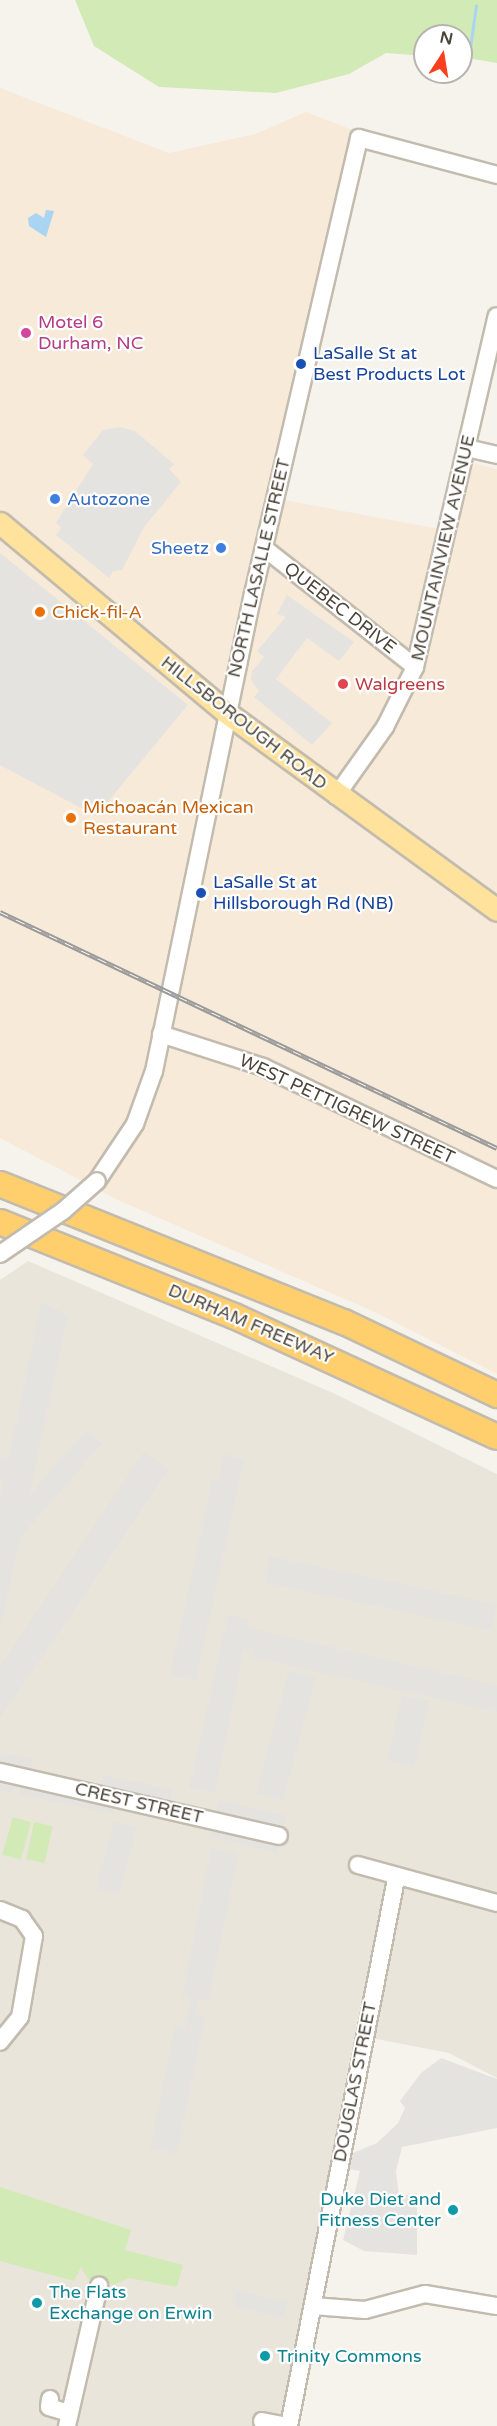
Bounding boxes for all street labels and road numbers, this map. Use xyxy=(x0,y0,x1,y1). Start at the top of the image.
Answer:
street label: MOUNTAINVIEW AVENUE xyxy=(406,433,480,663)
street label: NORTH LASALLE STREET xyxy=(223,456,295,680)
street label: QUEBEC DRIVE xyxy=(280,558,400,658)
street label: HILLSBOROUGH ROAD xyxy=(157,651,331,795)
street label: WEST PETTIGREW STREET xyxy=(236,1049,458,1169)
street label: DURHAM FREEWAY xyxy=(165,1279,337,1369)
street label: CREST STREET xyxy=(73,1778,205,1828)
street label: DOUGLAS STREET xyxy=(329,2000,381,2164)

